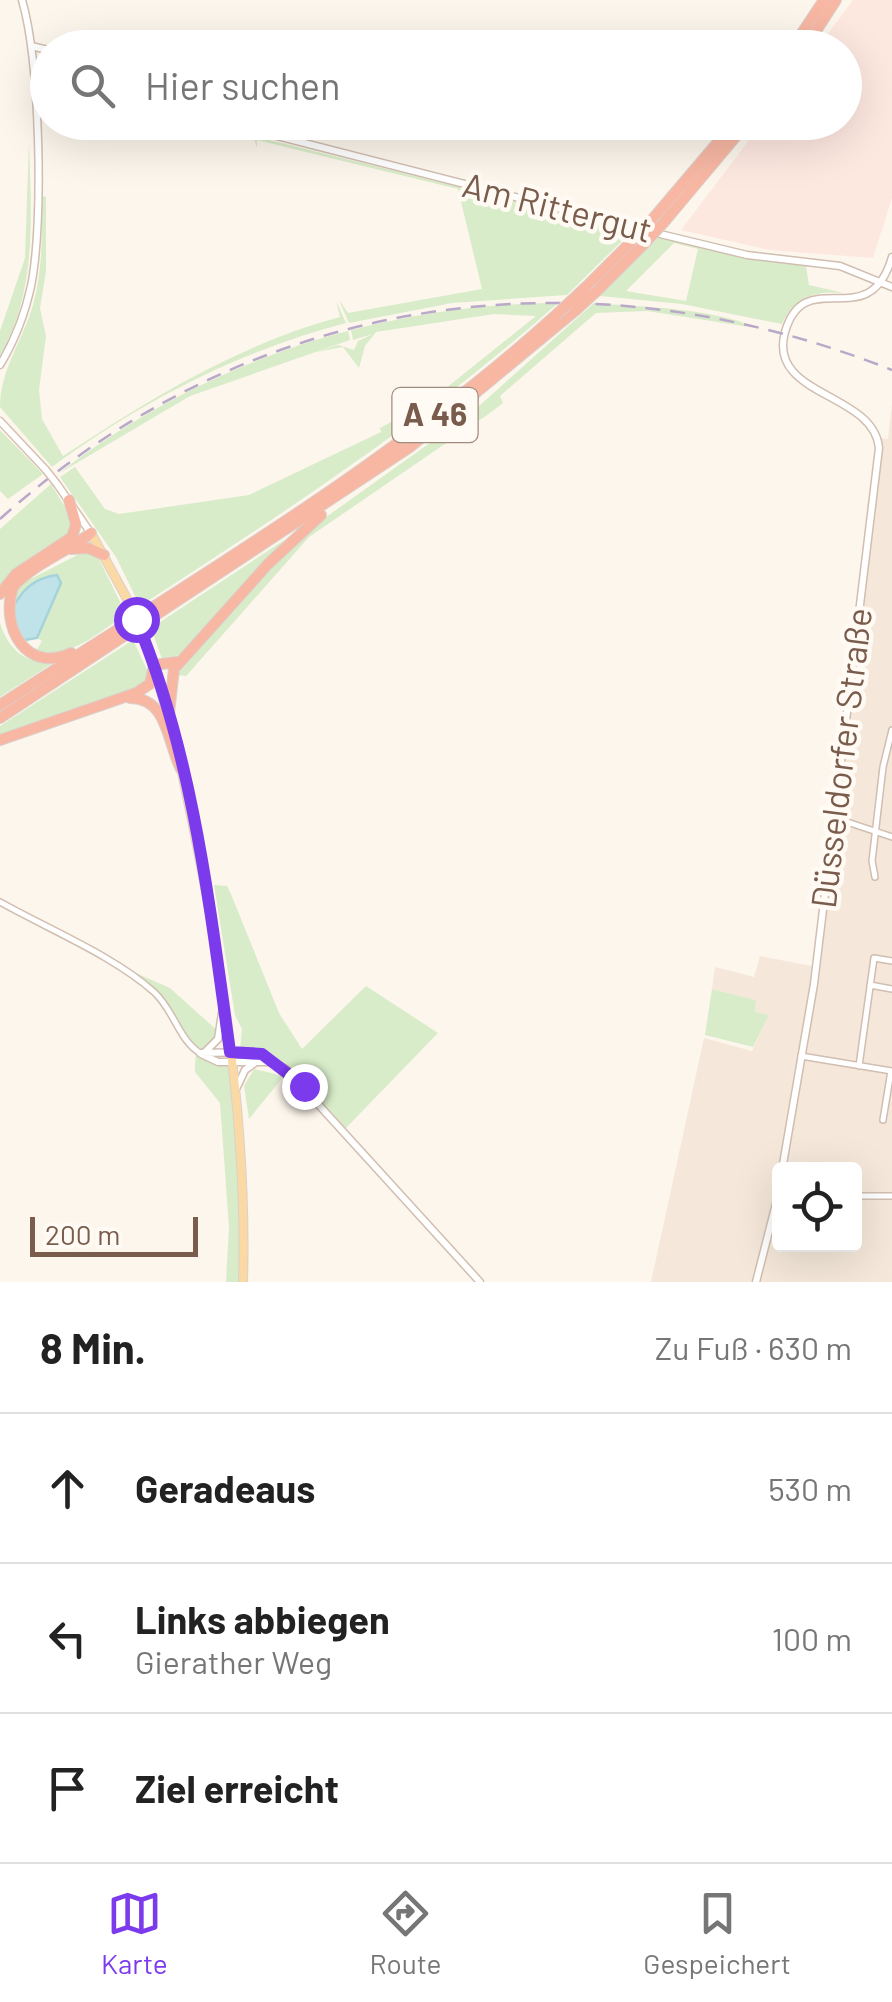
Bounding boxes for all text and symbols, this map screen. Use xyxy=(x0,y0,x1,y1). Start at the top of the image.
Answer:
search box xyxy=(30,30,862,140)
icon: search xyxy=(65,58,120,113)
text: Hier suchen xyxy=(145,62,341,108)
street label: Am Rittergut xyxy=(458,162,657,250)
road number: A 46 xyxy=(392,388,478,442)
route start xyxy=(114,597,160,643)
street label: Düsseldorfer Straße xyxy=(801,605,879,910)
route end xyxy=(282,1064,328,1110)
map controls xyxy=(772,1162,862,1252)
button: locate xyxy=(772,1162,862,1252)
scale bar xyxy=(30,1212,198,1256)
text: 200 m xyxy=(45,1217,120,1251)
text: 8 Min. xyxy=(40,1322,146,1372)
text: Zu Fuß · 630 m xyxy=(655,1328,852,1366)
icon: ahead xyxy=(40,1461,95,1516)
text: Geradeaus xyxy=(135,1465,315,1511)
text: 530 m xyxy=(768,1469,852,1507)
text: Links abbiegen xyxy=(135,1596,390,1642)
icon: left xyxy=(40,1611,95,1666)
text: 100 m xyxy=(772,1619,852,1657)
text: Gierather Weg xyxy=(135,1642,332,1680)
icon: arrive xyxy=(40,1761,95,1816)
text: Ziel erreicht xyxy=(135,1765,339,1811)
tab: Karte xyxy=(101,1886,168,1980)
tab: Route xyxy=(369,1886,441,1980)
tab: Gespeichert xyxy=(643,1886,791,1980)

